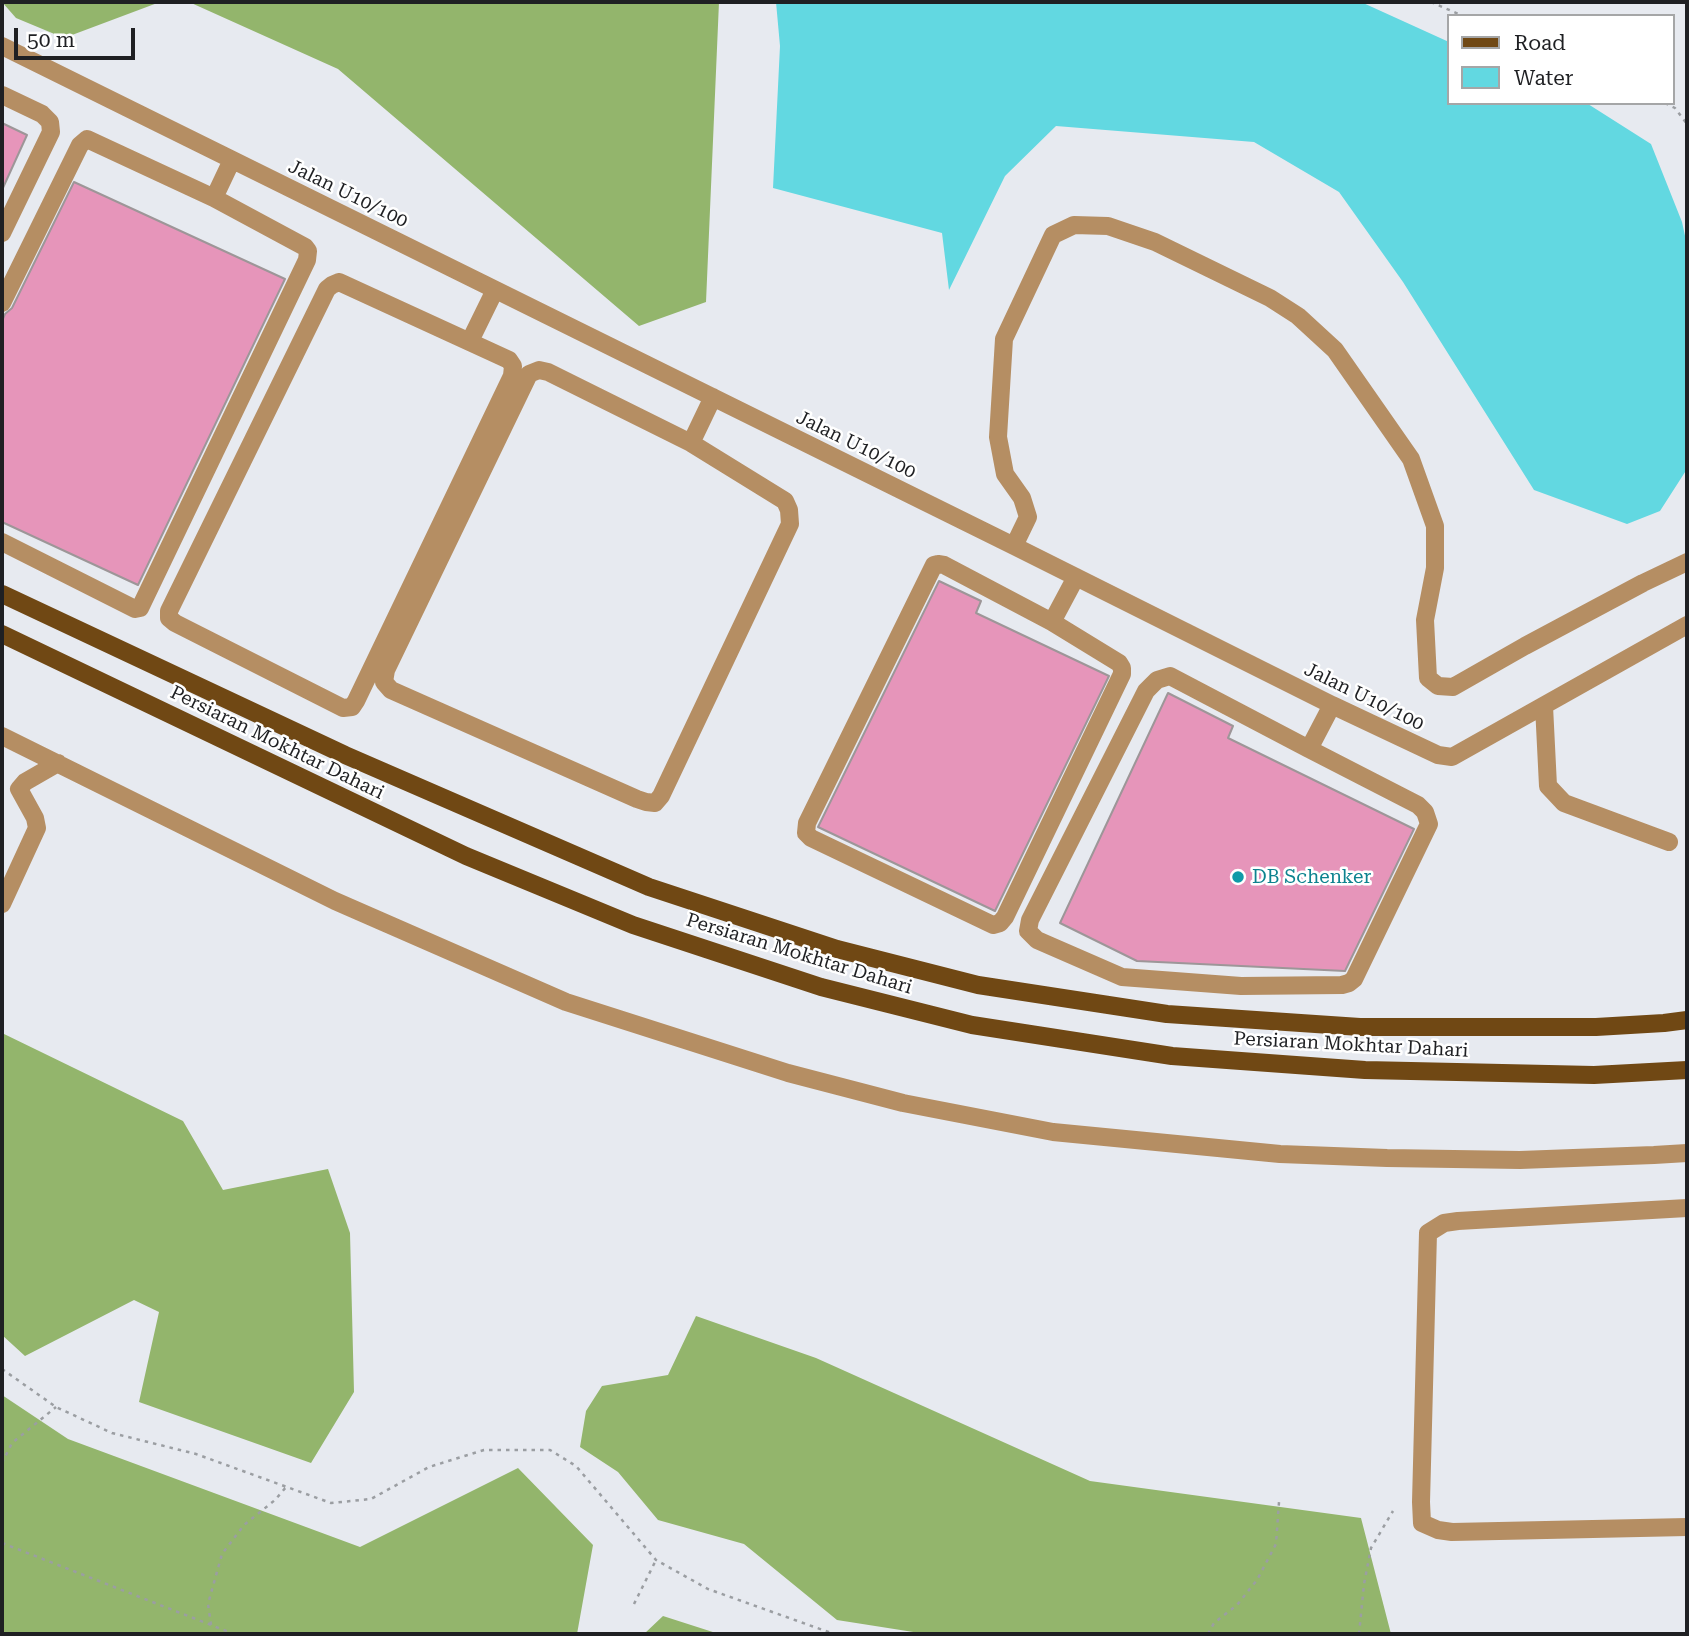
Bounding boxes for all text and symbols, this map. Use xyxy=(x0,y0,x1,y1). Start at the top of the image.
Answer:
scale bar xyxy=(18,14,138,58)
legend xyxy=(1448,14,1675,105)
text: 50 m xyxy=(27,28,75,52)
text: Road xyxy=(1514,31,1566,55)
text: Water xyxy=(1514,66,1573,90)
street label: Jalan U10/100 xyxy=(284,155,412,233)
street label: Jalan U10/100 xyxy=(792,406,920,484)
street label: Jalan U10/100 xyxy=(1300,658,1428,736)
street label: Persiaran Mokhtar Dahari xyxy=(166,681,388,805)
place label: DB Schenker xyxy=(1252,866,1371,888)
marker: DB Schenker xyxy=(1230,869,1246,885)
street label: Persiaran Mokhtar Dahari xyxy=(683,909,915,999)
street label: Persiaran Mokhtar Dahari xyxy=(1233,1027,1469,1063)

